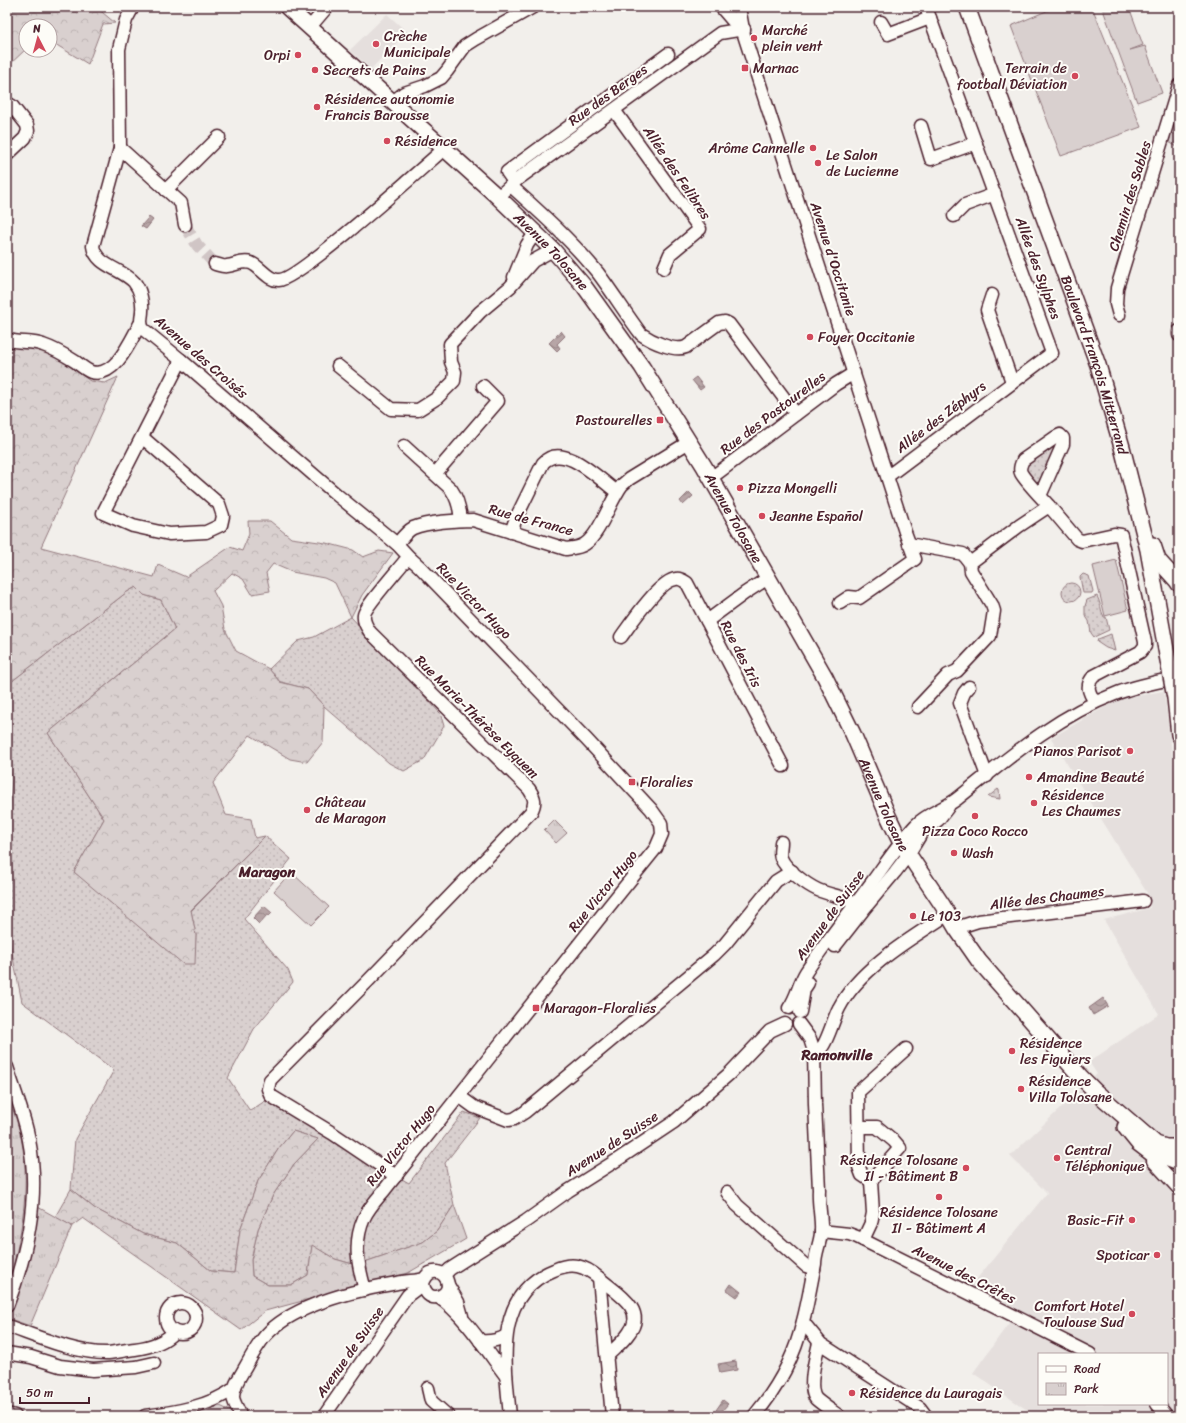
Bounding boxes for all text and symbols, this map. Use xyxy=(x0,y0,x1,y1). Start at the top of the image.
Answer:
north arrow xyxy=(18,18,58,58)
place label: Marché plein vent xyxy=(761,18,823,59)
text: N xyxy=(31,19,42,39)
place label: Crèche Municipale xyxy=(384,24,451,65)
marker: Marché plein vent xyxy=(749,33,759,43)
marker: Crèche Municipale xyxy=(371,39,381,49)
place label: Orpi xyxy=(264,43,291,68)
marker: Orpi xyxy=(293,50,303,60)
place label: Marnac xyxy=(753,56,799,81)
place label: Terrain de football Déviation xyxy=(957,56,1067,97)
street label: Rue des Berges xyxy=(563,57,654,133)
place label: Secrets de Pains xyxy=(323,58,426,83)
marker: Marnac xyxy=(740,63,750,73)
marker: Secrets de Pains xyxy=(310,65,320,75)
marker: Terrain de football Déviation xyxy=(1070,71,1080,81)
place label: Résidence autonomie Francis Barousse xyxy=(325,87,454,128)
marker: Résidence autonomie Francis Barousse xyxy=(312,102,322,112)
street label: Allée des Felibres xyxy=(636,120,718,226)
place label: Résidence xyxy=(395,129,457,154)
marker: Résidence xyxy=(382,136,392,146)
place label: Arôme Cannelle xyxy=(708,136,805,161)
street label: Chemin des Sables xyxy=(1101,137,1159,254)
marker: Arôme Cannelle xyxy=(808,143,818,153)
place label: Le Salon de Lucienne xyxy=(826,143,899,184)
marker: Le Salon de Lucienne xyxy=(813,158,823,168)
street label: Avenue d'Occitanie xyxy=(802,198,863,320)
street label: Avenue Tolosane xyxy=(507,205,595,296)
street label: Allée des Sylphes xyxy=(1008,212,1068,323)
street label: Boulevard François Mitterrand xyxy=(1054,271,1136,459)
street label: Avenue des Croisés xyxy=(148,308,254,405)
place label: Foyer Occitanie xyxy=(818,325,915,350)
marker: Foyer Occitanie xyxy=(805,332,815,342)
street label: Rue des Pastourelles xyxy=(715,364,832,461)
street label: Allée des Zéphyrs xyxy=(889,374,992,460)
place label: Pastourelles xyxy=(575,408,652,433)
marker: Pastourelles xyxy=(655,415,665,425)
street label: Avenue Tolosane xyxy=(697,467,770,568)
place label: Pizza Mongelli xyxy=(748,476,838,501)
marker: Pizza Mongelli xyxy=(735,483,745,493)
street label: Rue de France xyxy=(486,497,576,543)
place label: Jeanne Español xyxy=(769,504,864,529)
marker: Jeanne Español xyxy=(757,511,767,521)
street label: Rue Victor Hugo xyxy=(430,556,518,646)
street label: Rue des Iris xyxy=(713,616,769,693)
street label: Rue Marie-Thérèse Eyquem xyxy=(409,649,545,785)
place label: Pianos Parisot xyxy=(1033,739,1122,764)
marker: Pianos Parisot xyxy=(1125,746,1135,756)
street label: Avenue Tolosane xyxy=(851,752,916,857)
place label: Amandine Beauté xyxy=(1036,765,1145,790)
place label: Floralies xyxy=(640,770,694,795)
marker: Amandine Beauté xyxy=(1024,772,1034,782)
marker: Floralies xyxy=(627,777,637,787)
place label: Résidence Les Chaumes xyxy=(1042,783,1121,824)
place label: Château de Maragon xyxy=(315,790,387,831)
marker: Résidence Les Chaumes xyxy=(1029,798,1039,808)
marker: Château de Maragon xyxy=(302,805,312,815)
marker: Pizza Coco Rocco xyxy=(970,811,980,821)
place label: Pizza Coco Rocco xyxy=(922,819,1028,844)
place label: Wash xyxy=(962,841,994,866)
street label: Rue Victor Hugo xyxy=(562,844,644,938)
marker: Wash xyxy=(949,848,959,858)
district label: Maragon xyxy=(238,859,296,885)
street label: Avenue de Suisse xyxy=(788,864,871,966)
street label: Allée des Chaumes xyxy=(987,879,1106,918)
place label: Le 103 xyxy=(921,904,961,929)
marker: Le 103 xyxy=(908,911,918,921)
place label: Maragon-Floralies xyxy=(544,996,657,1021)
marker: Maragon-Floralies xyxy=(531,1003,541,1013)
place label: Résidence les Figuiers xyxy=(1020,1031,1091,1072)
district label: Ramonville xyxy=(800,1042,873,1068)
marker: Résidence les Figuiers xyxy=(1007,1046,1017,1056)
place label: Résidence Villa Tolosane xyxy=(1029,1069,1112,1110)
marker: Résidence Villa Tolosane xyxy=(1016,1084,1026,1094)
street label: Rue Victor Hugo xyxy=(360,1098,442,1192)
street label: Avenue de Suisse xyxy=(560,1104,664,1184)
place label: Central Téléphonique xyxy=(1065,1138,1145,1179)
place label: Résidence Tolosane II - Bâtiment B xyxy=(840,1148,958,1189)
marker: Central Téléphonique xyxy=(1052,1153,1062,1163)
marker: Résidence Tolosane II - Bâtiment B xyxy=(961,1163,971,1173)
marker: Résidence Tolosane II - Bâtiment A xyxy=(934,1192,944,1202)
place label: Résidence Tolosane II - Bâtiment A xyxy=(880,1200,998,1241)
place label: Basic-Fit xyxy=(1067,1208,1125,1233)
marker: Basic-Fit xyxy=(1127,1215,1137,1225)
street label: Avenue des Crêtes xyxy=(907,1237,1021,1311)
place label: Spoticar xyxy=(1096,1243,1150,1268)
marker: Spoticar xyxy=(1152,1250,1162,1260)
place label: Comfort Hotel Toulouse Sud xyxy=(1035,1294,1126,1335)
street label: Avenue de Suisse xyxy=(309,1301,391,1404)
marker: Comfort Hotel Toulouse Sud xyxy=(1127,1309,1137,1319)
legend xyxy=(1038,1353,1168,1405)
text: Road xyxy=(1074,1358,1101,1380)
text: Park xyxy=(1074,1378,1099,1400)
scale bar xyxy=(20,1379,89,1405)
place label: Résidence du Lauragais xyxy=(860,1381,1003,1406)
text: 50 m xyxy=(26,1382,53,1404)
marker: Résidence du Lauragais xyxy=(847,1388,857,1398)

